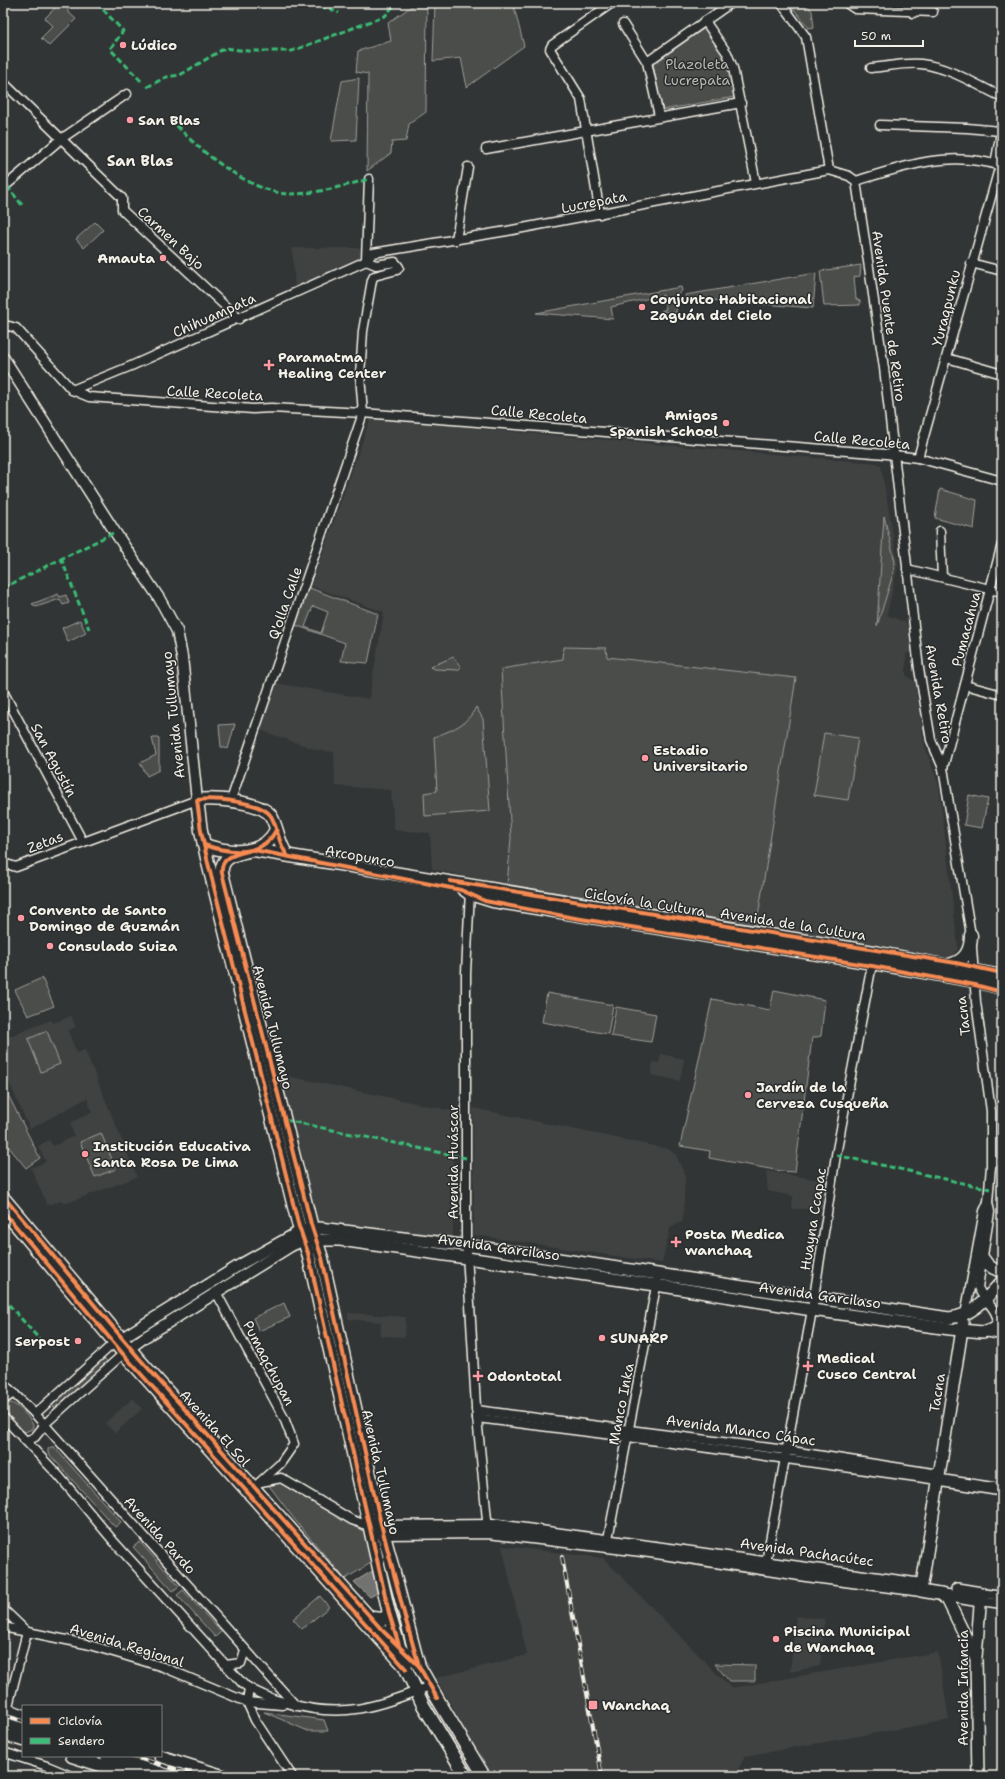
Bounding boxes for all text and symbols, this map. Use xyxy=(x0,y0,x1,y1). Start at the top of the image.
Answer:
scale bar xyxy=(855,22,923,48)
text: 50 m xyxy=(861,28,891,44)
place label: Lúdico xyxy=(131,36,177,54)
marker: Lúdico xyxy=(118,40,128,50)
park label: Plazoleta Lucrepata xyxy=(664,55,730,89)
place label: San Blas xyxy=(138,111,200,129)
marker: San Blas xyxy=(125,115,135,125)
district label: San Blas xyxy=(107,151,173,171)
street label: Lucrepata xyxy=(560,187,629,217)
street label: Carmen Bajo xyxy=(134,202,208,274)
street label: Avenida Puente de Retiro xyxy=(868,229,910,403)
place label: Amauta xyxy=(97,249,155,267)
marker: Amauta xyxy=(158,253,168,263)
street label: Yuraqpunku xyxy=(928,268,964,348)
street label: Chihuampata xyxy=(170,289,258,341)
place label: Conjunto Habitacional Zaguán del Cielo xyxy=(650,290,812,324)
marker: Conjunto Habitacional Zaguán del Cielo xyxy=(637,302,647,312)
place label: Paramatma Healing Center xyxy=(278,348,387,382)
marker: Paramatma Healing Center xyxy=(263,359,275,371)
street label: Calle Recoleta xyxy=(166,381,264,405)
street label: Calle Recoleta xyxy=(490,401,588,427)
place label: Amigos Spanish School xyxy=(609,406,718,440)
marker: Amigos Spanish School xyxy=(721,418,731,428)
street label: Calle Recoleta xyxy=(813,427,911,453)
street label: Q'olla Calle xyxy=(264,564,306,642)
street label: Pumacahua xyxy=(947,589,985,669)
street label: Avenida Retiro xyxy=(921,643,957,745)
street label: Avenida Tullumayo xyxy=(157,650,189,780)
street label: San Agustín xyxy=(27,720,81,800)
place label: Estadio Universitario xyxy=(653,741,748,775)
marker: Estadio Universitario xyxy=(640,753,650,763)
street label: Zetas xyxy=(24,827,66,857)
street label: Arcopunco xyxy=(324,841,396,871)
street label: Ciclovía la Cultura xyxy=(583,884,707,921)
place label: Convento de Santo Domingo de Guzmán xyxy=(29,901,180,935)
street label: Avenida de la Cultura xyxy=(719,904,867,944)
marker: Convento de Santo Domingo de Guzmán xyxy=(16,913,26,923)
place label: Consulado Suiza xyxy=(58,937,178,955)
marker: Consulado Suiza xyxy=(45,941,55,951)
street label: Avenida Tullumayo xyxy=(249,963,297,1091)
street label: Tacna xyxy=(952,995,974,1037)
place label: Jardín de la Cerveza Cusqueña xyxy=(756,1078,889,1112)
marker: Jardín de la Cerveza Cusqueña xyxy=(743,1090,753,1100)
street label: Avenida Huáscar xyxy=(444,1104,462,1220)
place label: Institución Educativa Santa Rosa De Lima xyxy=(93,1137,251,1171)
marker: Institución Educativa Santa Rosa De Lima xyxy=(80,1149,90,1159)
street label: Huayna Ccapac xyxy=(796,1166,830,1272)
place label: Posta Medica wanchaq xyxy=(685,1225,785,1259)
street label: Avenida Garcilaso xyxy=(437,1230,561,1264)
marker: Posta Medica wanchaq xyxy=(670,1236,682,1248)
street label: Avenida Garcilaso xyxy=(758,1278,882,1312)
street label: Pumaqchupan xyxy=(239,1318,299,1409)
place label: SUNARP xyxy=(610,1329,669,1347)
place label: Serpost xyxy=(15,1332,70,1350)
marker: SUNARP xyxy=(597,1333,607,1343)
marker: Serpost xyxy=(73,1336,83,1346)
place label: Medical Cusco Central xyxy=(817,1349,917,1383)
marker: Medical Cusco Central xyxy=(802,1360,814,1372)
street label: Manco Inka xyxy=(604,1361,638,1446)
place label: Odontotal xyxy=(487,1367,562,1385)
marker: Odontotal xyxy=(472,1370,484,1382)
street label: Tacna xyxy=(925,1372,949,1414)
street label: Avenida El Sol xyxy=(176,1386,255,1471)
street label: Avenida Tullumayo xyxy=(358,1408,404,1536)
street label: Avenida Manco Cápac xyxy=(665,1411,817,1449)
street label: Avenida Pardo xyxy=(120,1492,200,1578)
street label: Avenida Pachacútec xyxy=(739,1534,875,1570)
street label: Avenida Regional xyxy=(68,1619,187,1671)
place label: Piscina Municipal de Wanchaq xyxy=(784,1622,910,1656)
street label: Avenida Infancia xyxy=(954,1630,972,1746)
marker: Piscina Municipal de Wanchaq xyxy=(771,1634,781,1644)
place label: Wanchaq xyxy=(602,1696,670,1714)
marker: Wanchaq xyxy=(587,1699,599,1711)
legend xyxy=(22,1705,162,1757)
text: Ciclovía xyxy=(58,1713,102,1729)
text: Sendero xyxy=(58,1733,105,1749)

